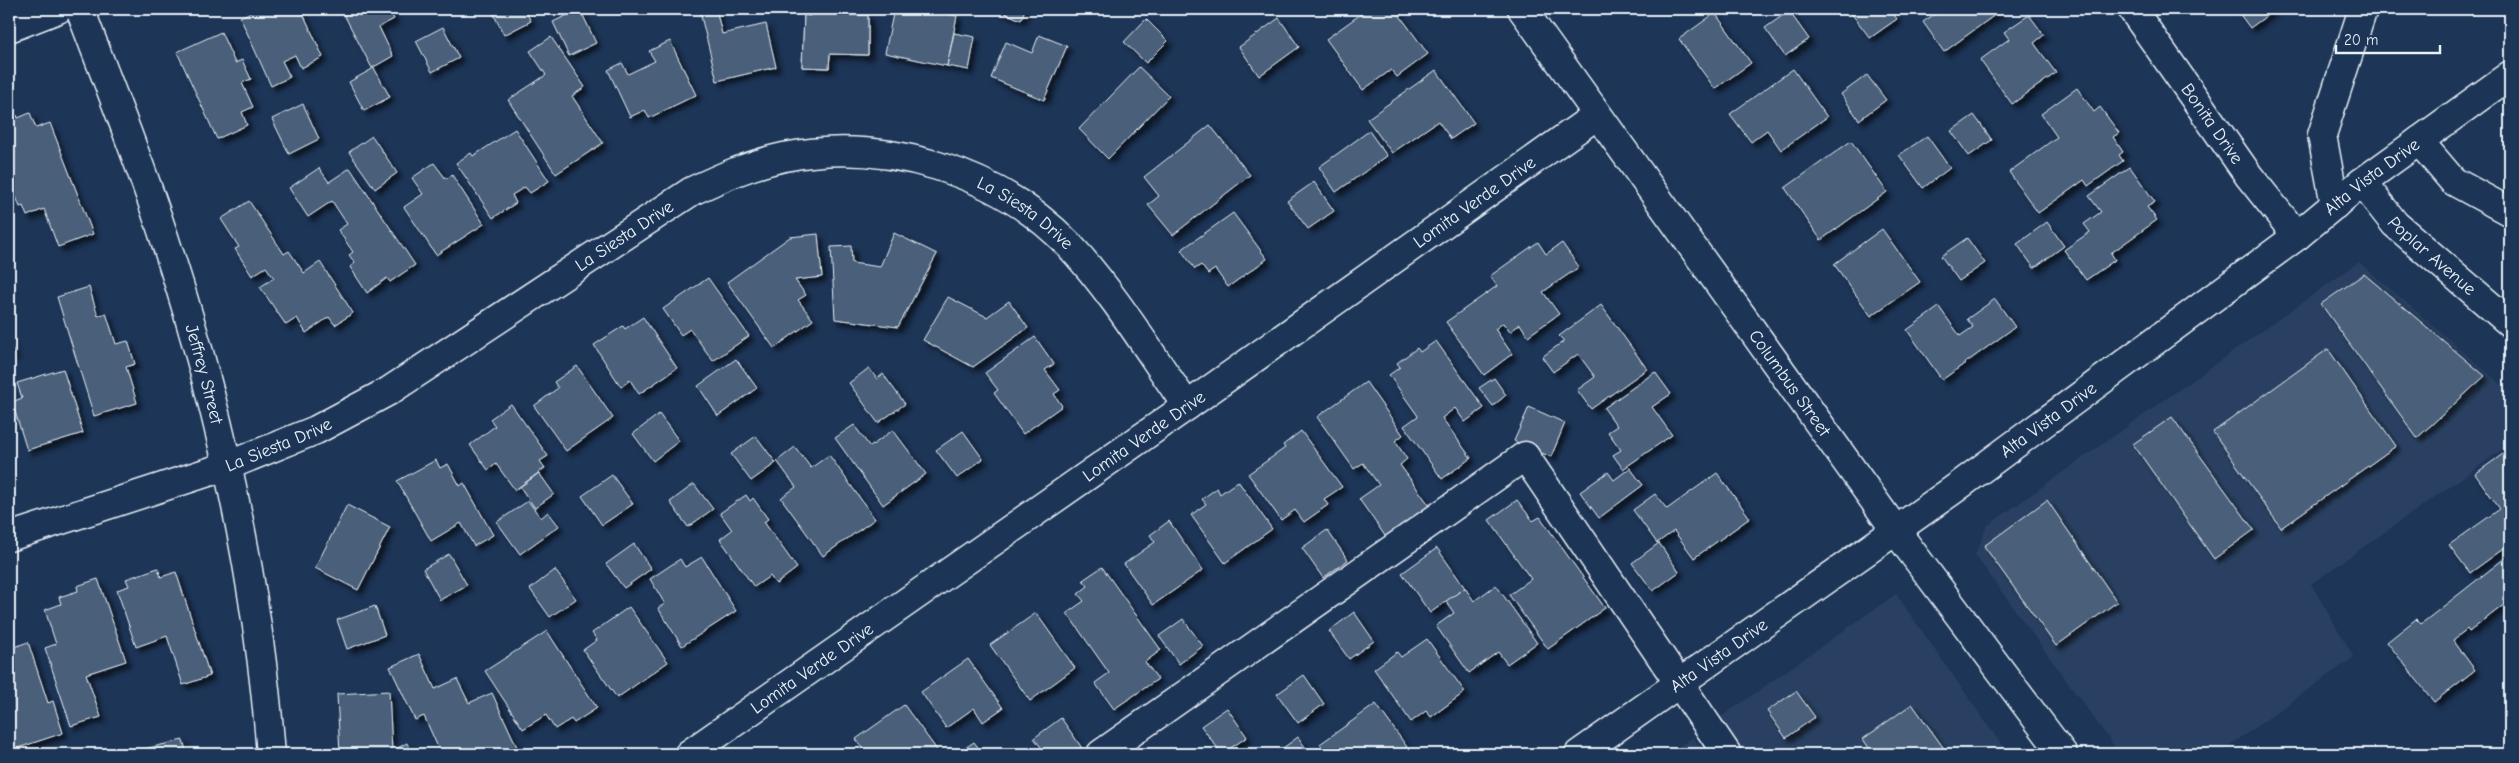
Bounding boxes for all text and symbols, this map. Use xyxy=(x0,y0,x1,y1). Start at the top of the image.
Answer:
scale bar xyxy=(2336,22,2440,54)
text: 20 m xyxy=(2344,31,2378,49)
street label: Bonita Drive xyxy=(2177,79,2248,168)
street label: Alta Vista Drive xyxy=(2320,133,2423,220)
street label: Lomita Verde Drive xyxy=(1409,152,1540,252)
street label: La Siesta Drive xyxy=(974,172,1078,254)
street label: La Siesta Drive xyxy=(571,196,677,276)
street label: Poplar Avenue xyxy=(2383,213,2480,299)
street label: Jeffrey Street xyxy=(181,322,228,427)
street label: Columbus Street xyxy=(1745,326,1836,441)
street label: Alta Vista Drive xyxy=(1996,377,2100,462)
street label: Lomita Verde Drive xyxy=(1079,386,1209,486)
street label: La Siesta Drive xyxy=(222,413,335,476)
street label: Alta Vista Drive xyxy=(1666,614,1771,697)
street label: Lomita Verde Drive xyxy=(747,618,877,718)

